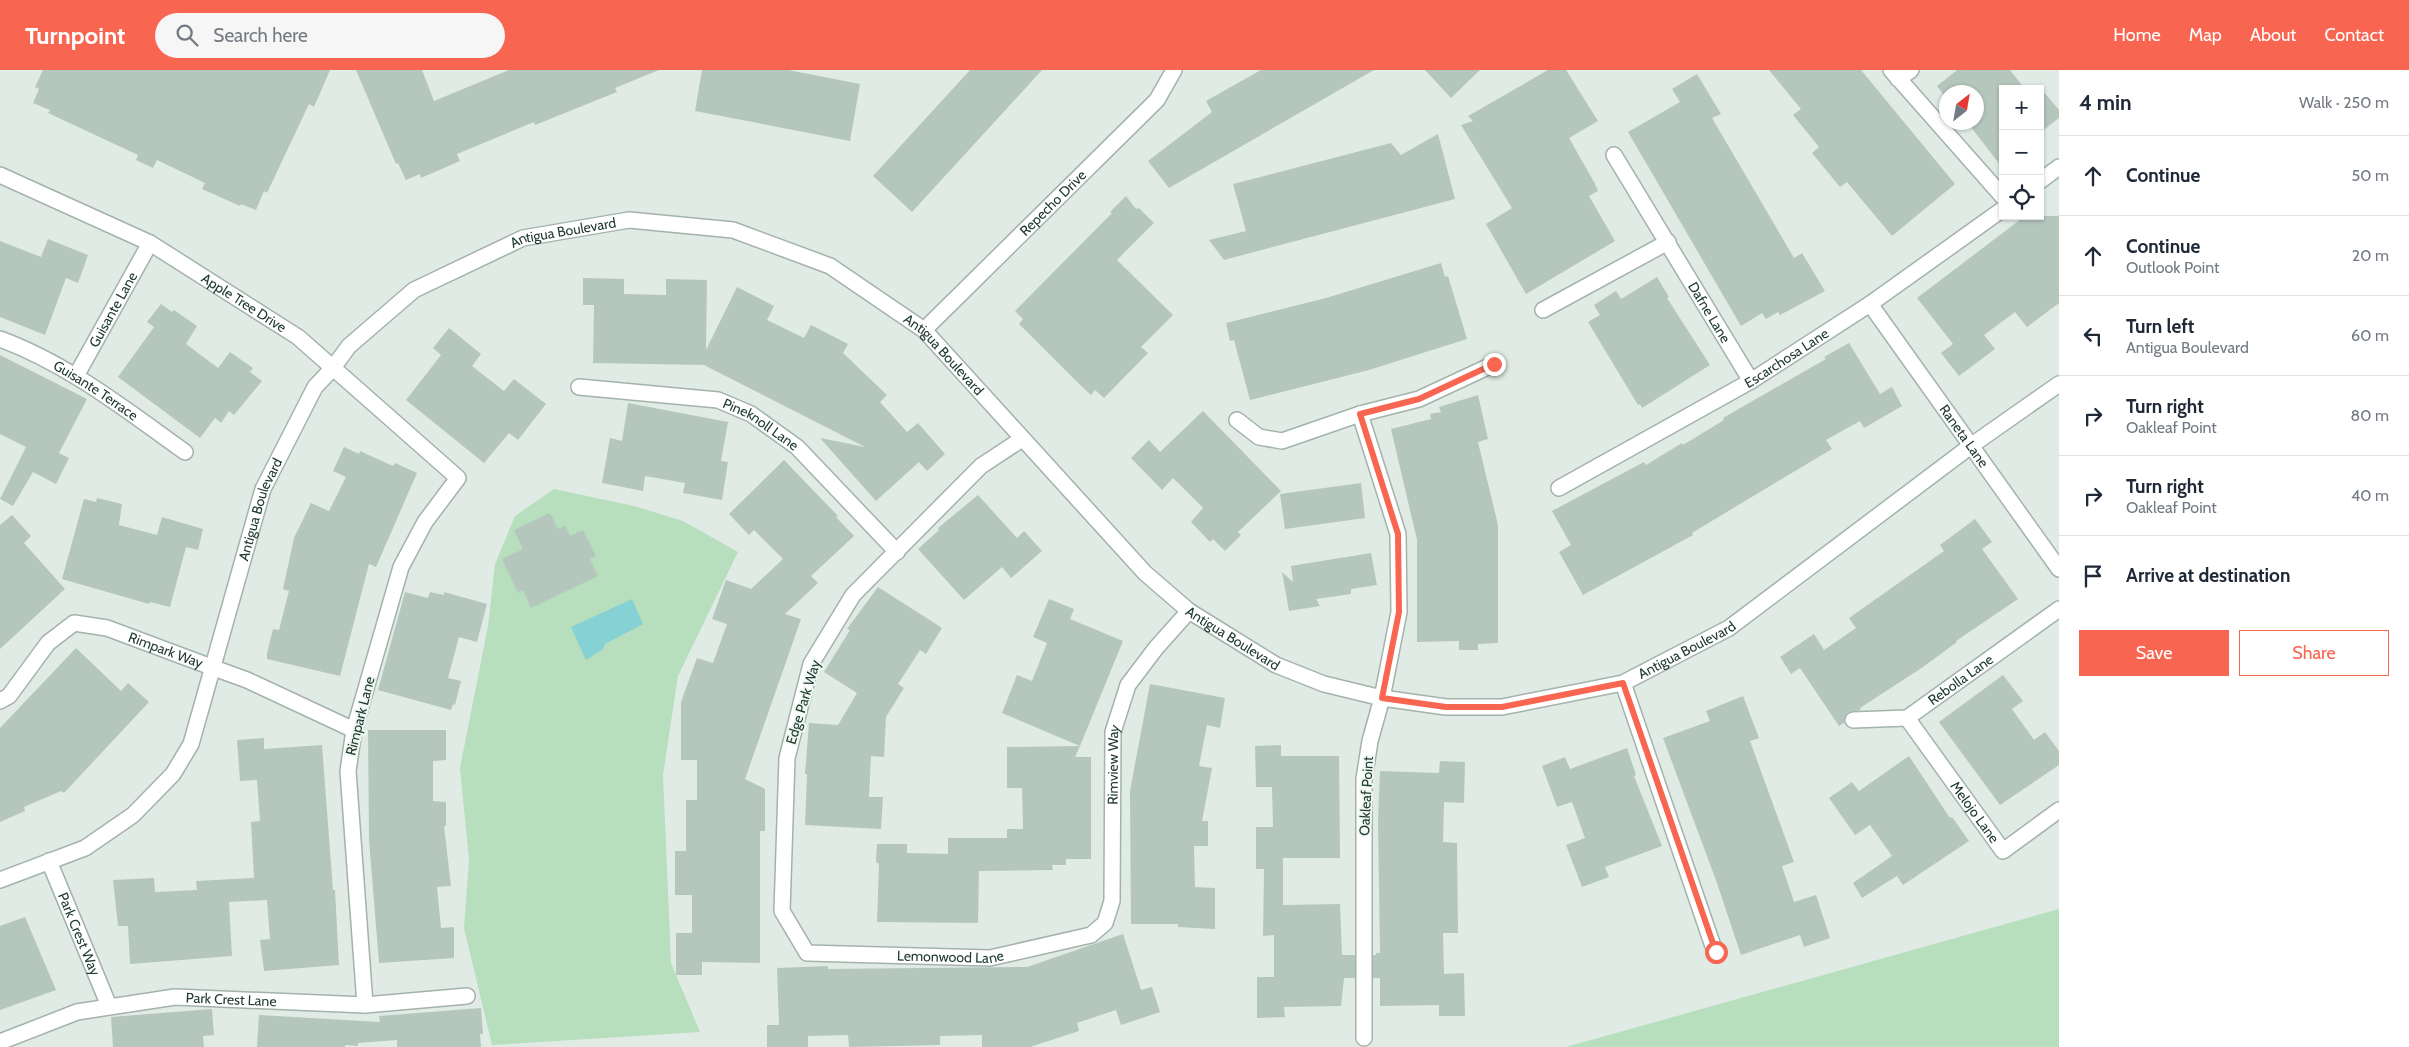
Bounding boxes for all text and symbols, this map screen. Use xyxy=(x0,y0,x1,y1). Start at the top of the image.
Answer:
search box xyxy=(155,13,505,58)
text: Turnpoint xyxy=(25,21,125,50)
icon: search xyxy=(173,21,201,49)
text: Search here xyxy=(213,24,308,47)
text: Home xyxy=(2113,24,2161,46)
text: Map xyxy=(2189,24,2222,46)
text: About xyxy=(2250,24,2296,46)
text: Contact xyxy=(2324,24,2384,46)
north arrow xyxy=(1939,85,1984,130)
map controls xyxy=(1999,85,2044,220)
button: + xyxy=(1999,85,2044,130)
text: 4 min xyxy=(2079,90,2132,115)
text: Walk · 250 m xyxy=(2299,93,2389,112)
button: − xyxy=(1999,130,2044,175)
icon: ahead xyxy=(2079,162,2107,190)
text: Continue xyxy=(2126,164,2200,187)
street label: Repecho Drive xyxy=(1016,166,1090,240)
text: 50 m xyxy=(2352,166,2389,185)
button: locate xyxy=(1999,175,2044,220)
street label: Antigua Boulevard xyxy=(507,213,617,252)
text: Continue xyxy=(2126,235,2200,258)
icon: ahead xyxy=(2079,242,2107,270)
text: 20 m xyxy=(2352,246,2389,265)
text: Outlook Point xyxy=(2126,258,2219,277)
street label: Guisante Lane xyxy=(85,269,141,351)
street label: Apple Tree Drive xyxy=(198,269,290,336)
street label: Dafne Lane xyxy=(1684,278,1735,346)
street label: Antigua Boulevard xyxy=(900,310,988,399)
text: Turn left xyxy=(2126,315,2194,338)
icon: left xyxy=(2079,322,2107,350)
street label: Escarchosa Lane xyxy=(1741,324,1832,392)
text: 60 m xyxy=(2351,326,2389,345)
text: Antigua Boulevard xyxy=(2126,338,2249,357)
route end xyxy=(1483,353,1506,376)
street label: Guisante Terrace xyxy=(50,356,142,424)
street label: Pineknoll Lane xyxy=(720,394,802,454)
text: Turn right xyxy=(2126,395,2204,418)
street label: Raneta Lane xyxy=(1935,401,1993,471)
icon: right xyxy=(2079,402,2107,430)
text: 80 m xyxy=(2351,406,2389,425)
text: Oakleaf Point xyxy=(2126,418,2217,437)
street label: Antigua Boulevard xyxy=(234,455,286,563)
text: Turn right xyxy=(2126,475,2204,498)
icon: right xyxy=(2079,482,2107,510)
text: 40 m xyxy=(2351,486,2389,505)
text: Oakleaf Point xyxy=(2126,498,2217,517)
icon: arrive xyxy=(2079,562,2107,590)
text: Arrive at destination xyxy=(2126,564,2290,587)
street label: Antigua Boulevard xyxy=(1182,602,1283,674)
street label: Antigua Boulevard xyxy=(1635,617,1739,683)
street label: Rimpark Way xyxy=(126,628,206,672)
button: Save xyxy=(2079,630,2229,676)
button: Share xyxy=(2239,630,2389,676)
street label: Rebolla Lane xyxy=(1924,650,1997,709)
street label: Edge Park Way xyxy=(782,658,824,746)
street label: Rimpark Lane xyxy=(342,675,378,757)
street label: Rimview Way xyxy=(1104,722,1124,805)
street label: Oakleaf Point xyxy=(1355,756,1377,836)
street label: Melojo Lane xyxy=(1947,778,2003,846)
street label: Park Crest Way xyxy=(54,890,104,978)
route start xyxy=(1705,941,1728,964)
street label: Lemonwood Lane xyxy=(897,946,1005,967)
street label: Park Crest Lane xyxy=(185,988,277,1010)

